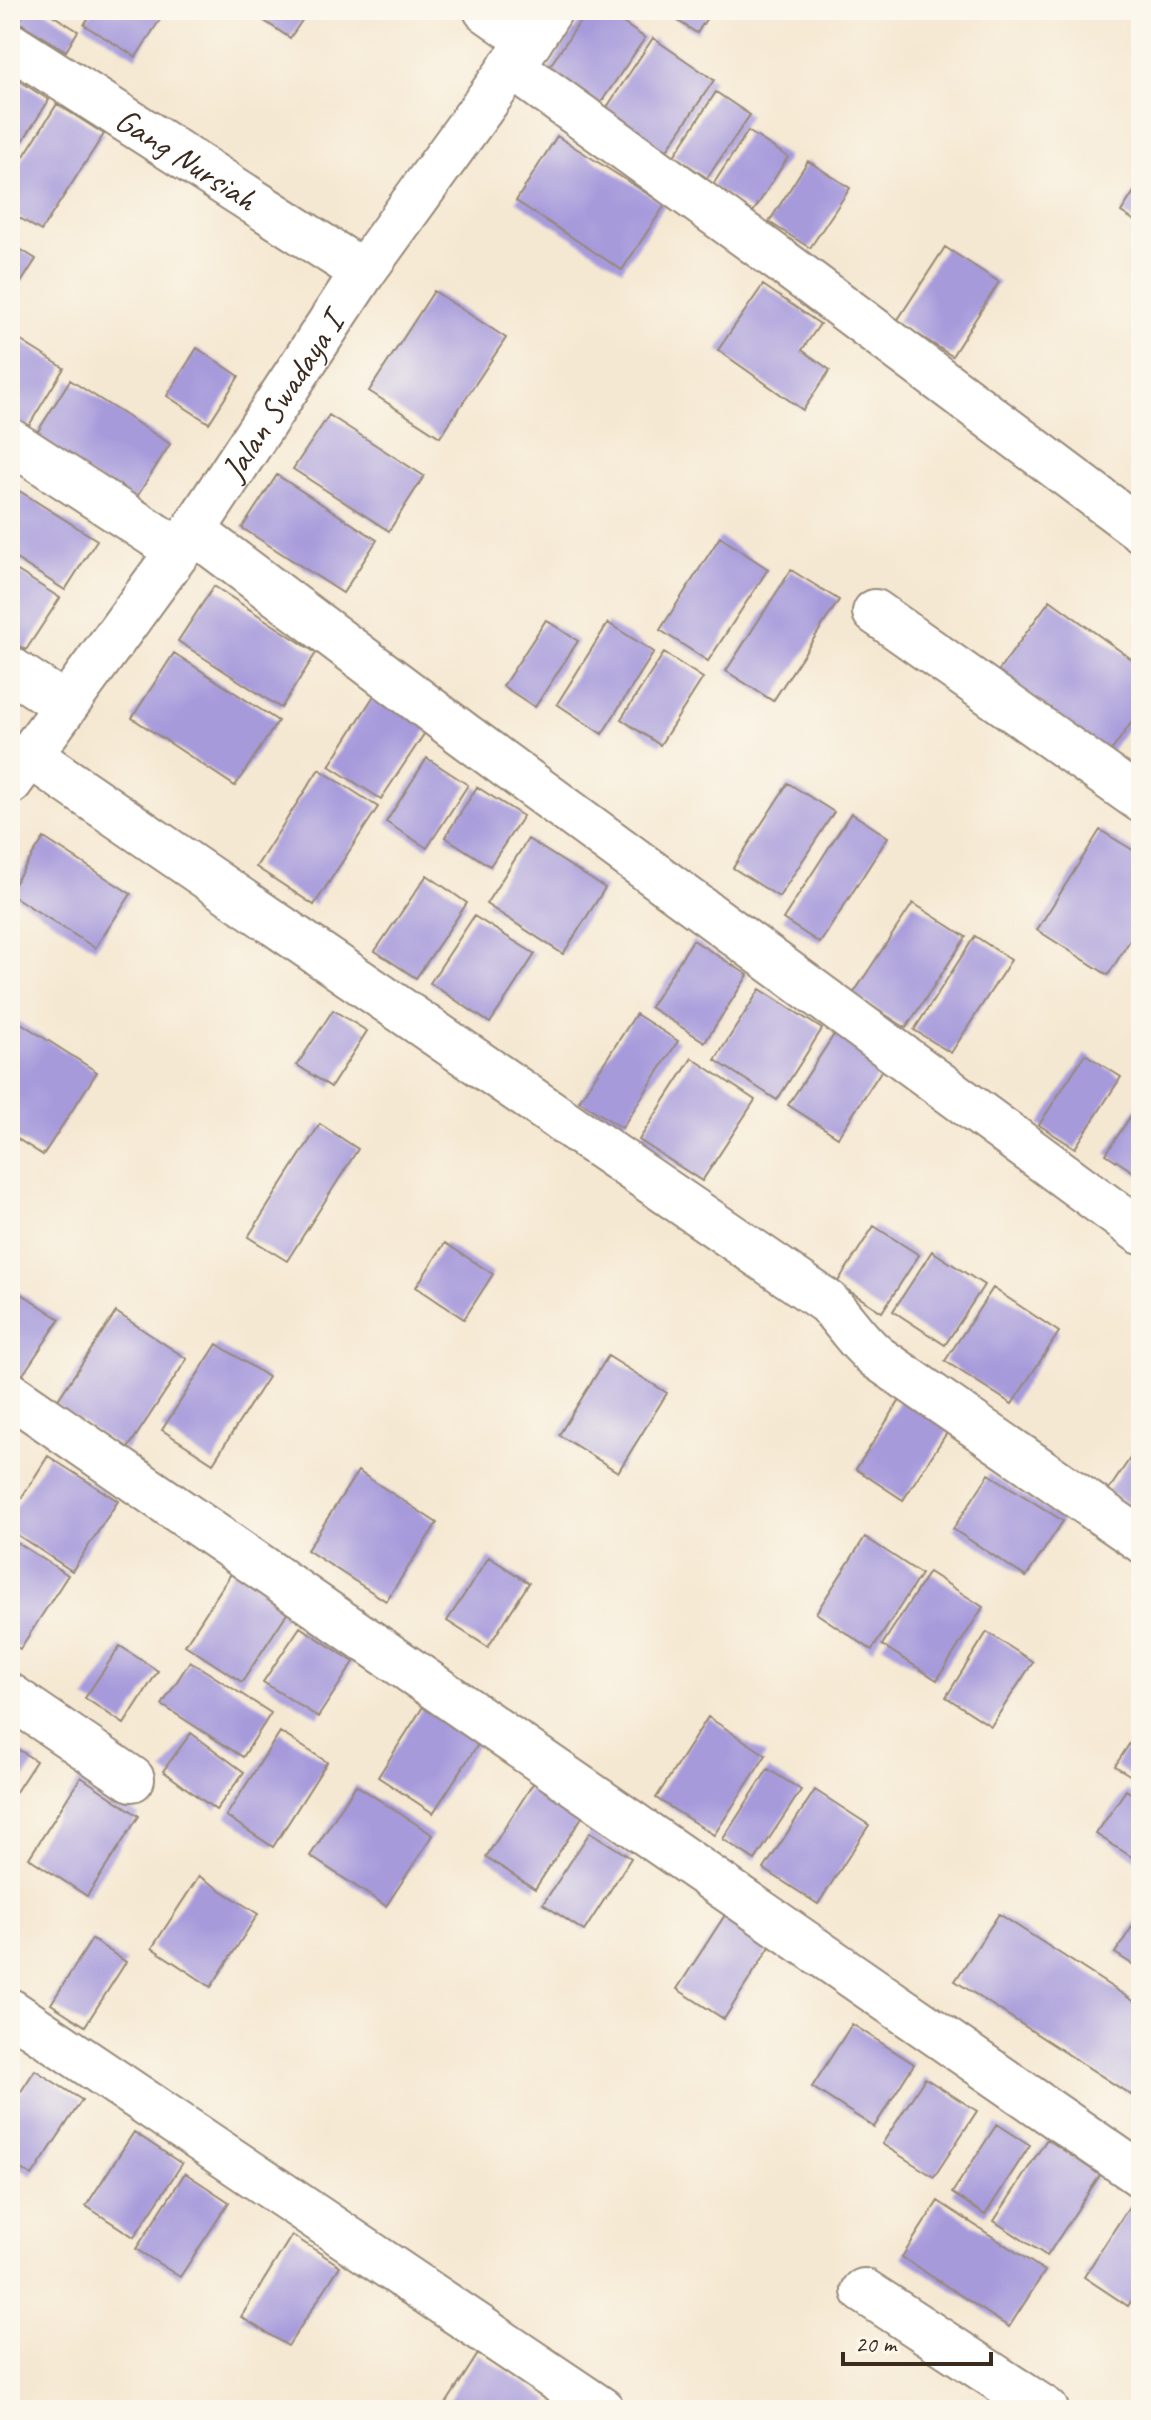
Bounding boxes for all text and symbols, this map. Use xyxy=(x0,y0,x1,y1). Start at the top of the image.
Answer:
street label: Gang Nursiah xyxy=(108,98,266,221)
street label: Jalan Swadaya I xyxy=(210,298,356,490)
scale bar xyxy=(843,2316,991,2366)
text: 20 m xyxy=(855,2329,898,2359)

